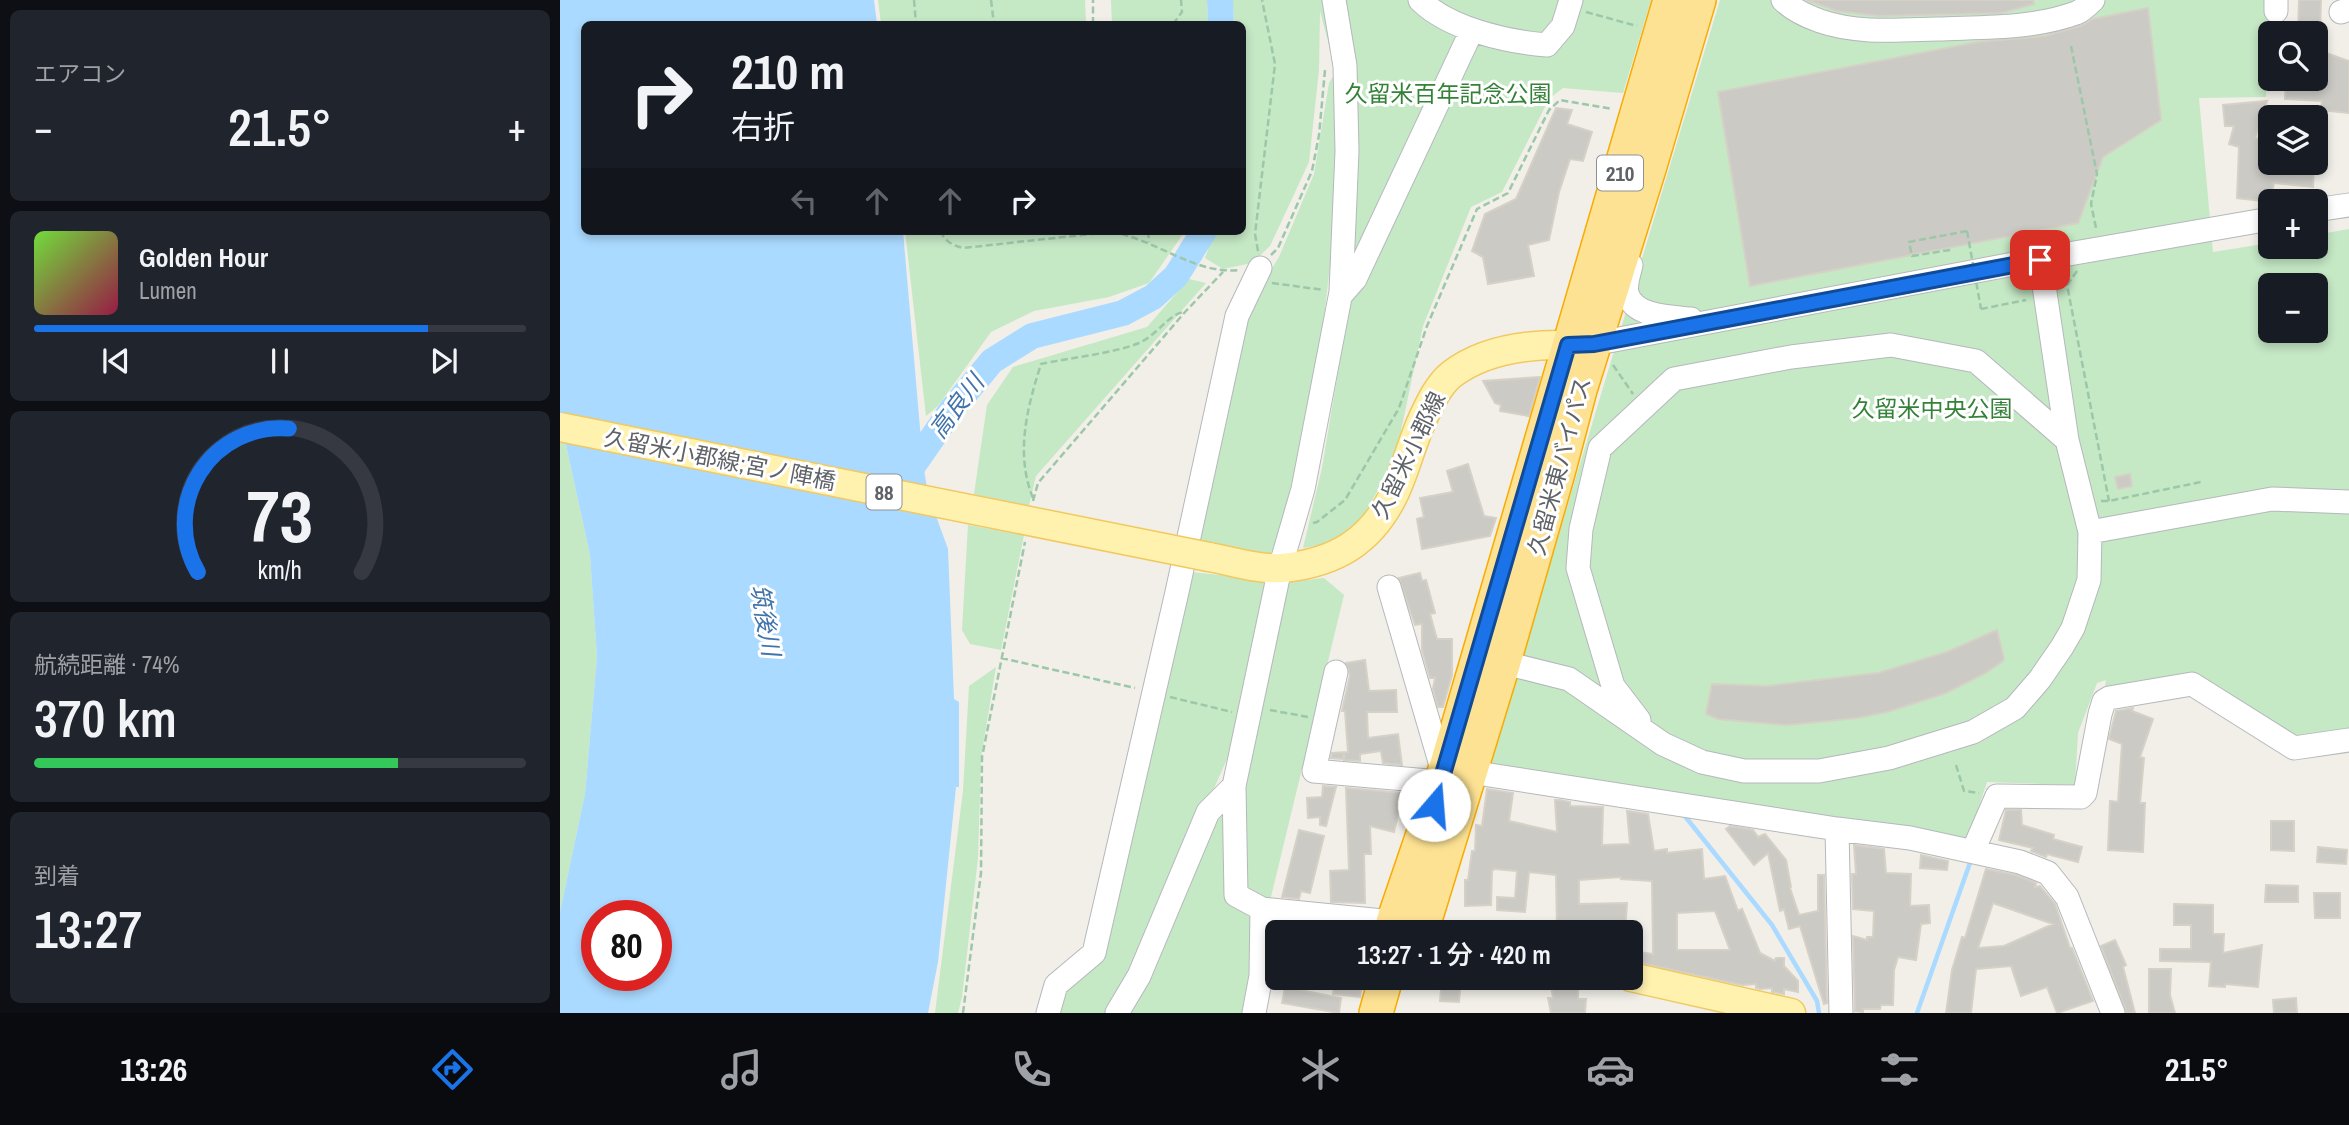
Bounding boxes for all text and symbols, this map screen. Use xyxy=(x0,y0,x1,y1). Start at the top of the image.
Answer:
map controls xyxy=(2258,21,2328,343)
button: search xyxy=(2258,21,2328,91)
text: 210 m xyxy=(731,38,845,104)
icon: right xyxy=(616,49,707,140)
text: エアコン xyxy=(34,58,126,89)
park label: 久留米百年記念公園 xyxy=(1345,78,1552,109)
text: 21.5° xyxy=(228,92,332,162)
text: − xyxy=(34,102,52,153)
text: + xyxy=(508,102,526,153)
text: 右折 xyxy=(731,105,795,148)
button: layers xyxy=(2258,105,2328,175)
road number: 210 xyxy=(1597,156,1643,190)
icon: left xyxy=(785,182,823,220)
icon: ahead xyxy=(858,182,896,220)
icon: ahead xyxy=(931,182,969,220)
icon: right xyxy=(1004,182,1042,220)
button: + xyxy=(2258,189,2328,259)
pin xyxy=(2010,230,2070,290)
text: Golden Hour xyxy=(139,240,268,275)
icon: arrive xyxy=(2021,241,2059,279)
button: − xyxy=(2258,273,2328,343)
text: Lumen xyxy=(139,275,197,306)
icon: previous xyxy=(97,342,135,380)
icon: pause xyxy=(261,342,299,380)
icon: next xyxy=(425,342,463,380)
water label: 高良川 xyxy=(922,365,992,444)
street label: 久留米東バイパス xyxy=(1520,373,1598,559)
street label: 久留米小郡線 xyxy=(1364,386,1452,524)
park label: 久留米中央公園 xyxy=(1852,393,2013,424)
street label: 久留米小郡線;宮ノ陣橋 xyxy=(602,421,838,497)
text: 73 xyxy=(247,468,313,566)
road number: 88 xyxy=(866,475,902,510)
text: km/h xyxy=(258,553,302,587)
water label: 筑後川 xyxy=(744,582,789,661)
text: 航続距離 · 74% xyxy=(34,649,179,680)
text: 370 km xyxy=(34,683,177,753)
position arrow xyxy=(1397,768,1471,842)
text: 到着 xyxy=(34,860,80,891)
text: 13:27 xyxy=(34,894,142,964)
speed limit sign: 80 xyxy=(581,900,672,991)
text: 13:27 · 1 分 · 420 m xyxy=(1357,937,1551,972)
icon: directions xyxy=(428,1045,477,1094)
icon: music xyxy=(717,1045,766,1094)
icon: phone xyxy=(1007,1045,1056,1094)
icon: climate xyxy=(1296,1045,1345,1094)
icon: car xyxy=(1586,1045,1635,1094)
icon: filters xyxy=(1875,1045,1924,1094)
text: 13:26 xyxy=(120,1048,187,1091)
text: 21.5° xyxy=(2165,1048,2229,1091)

